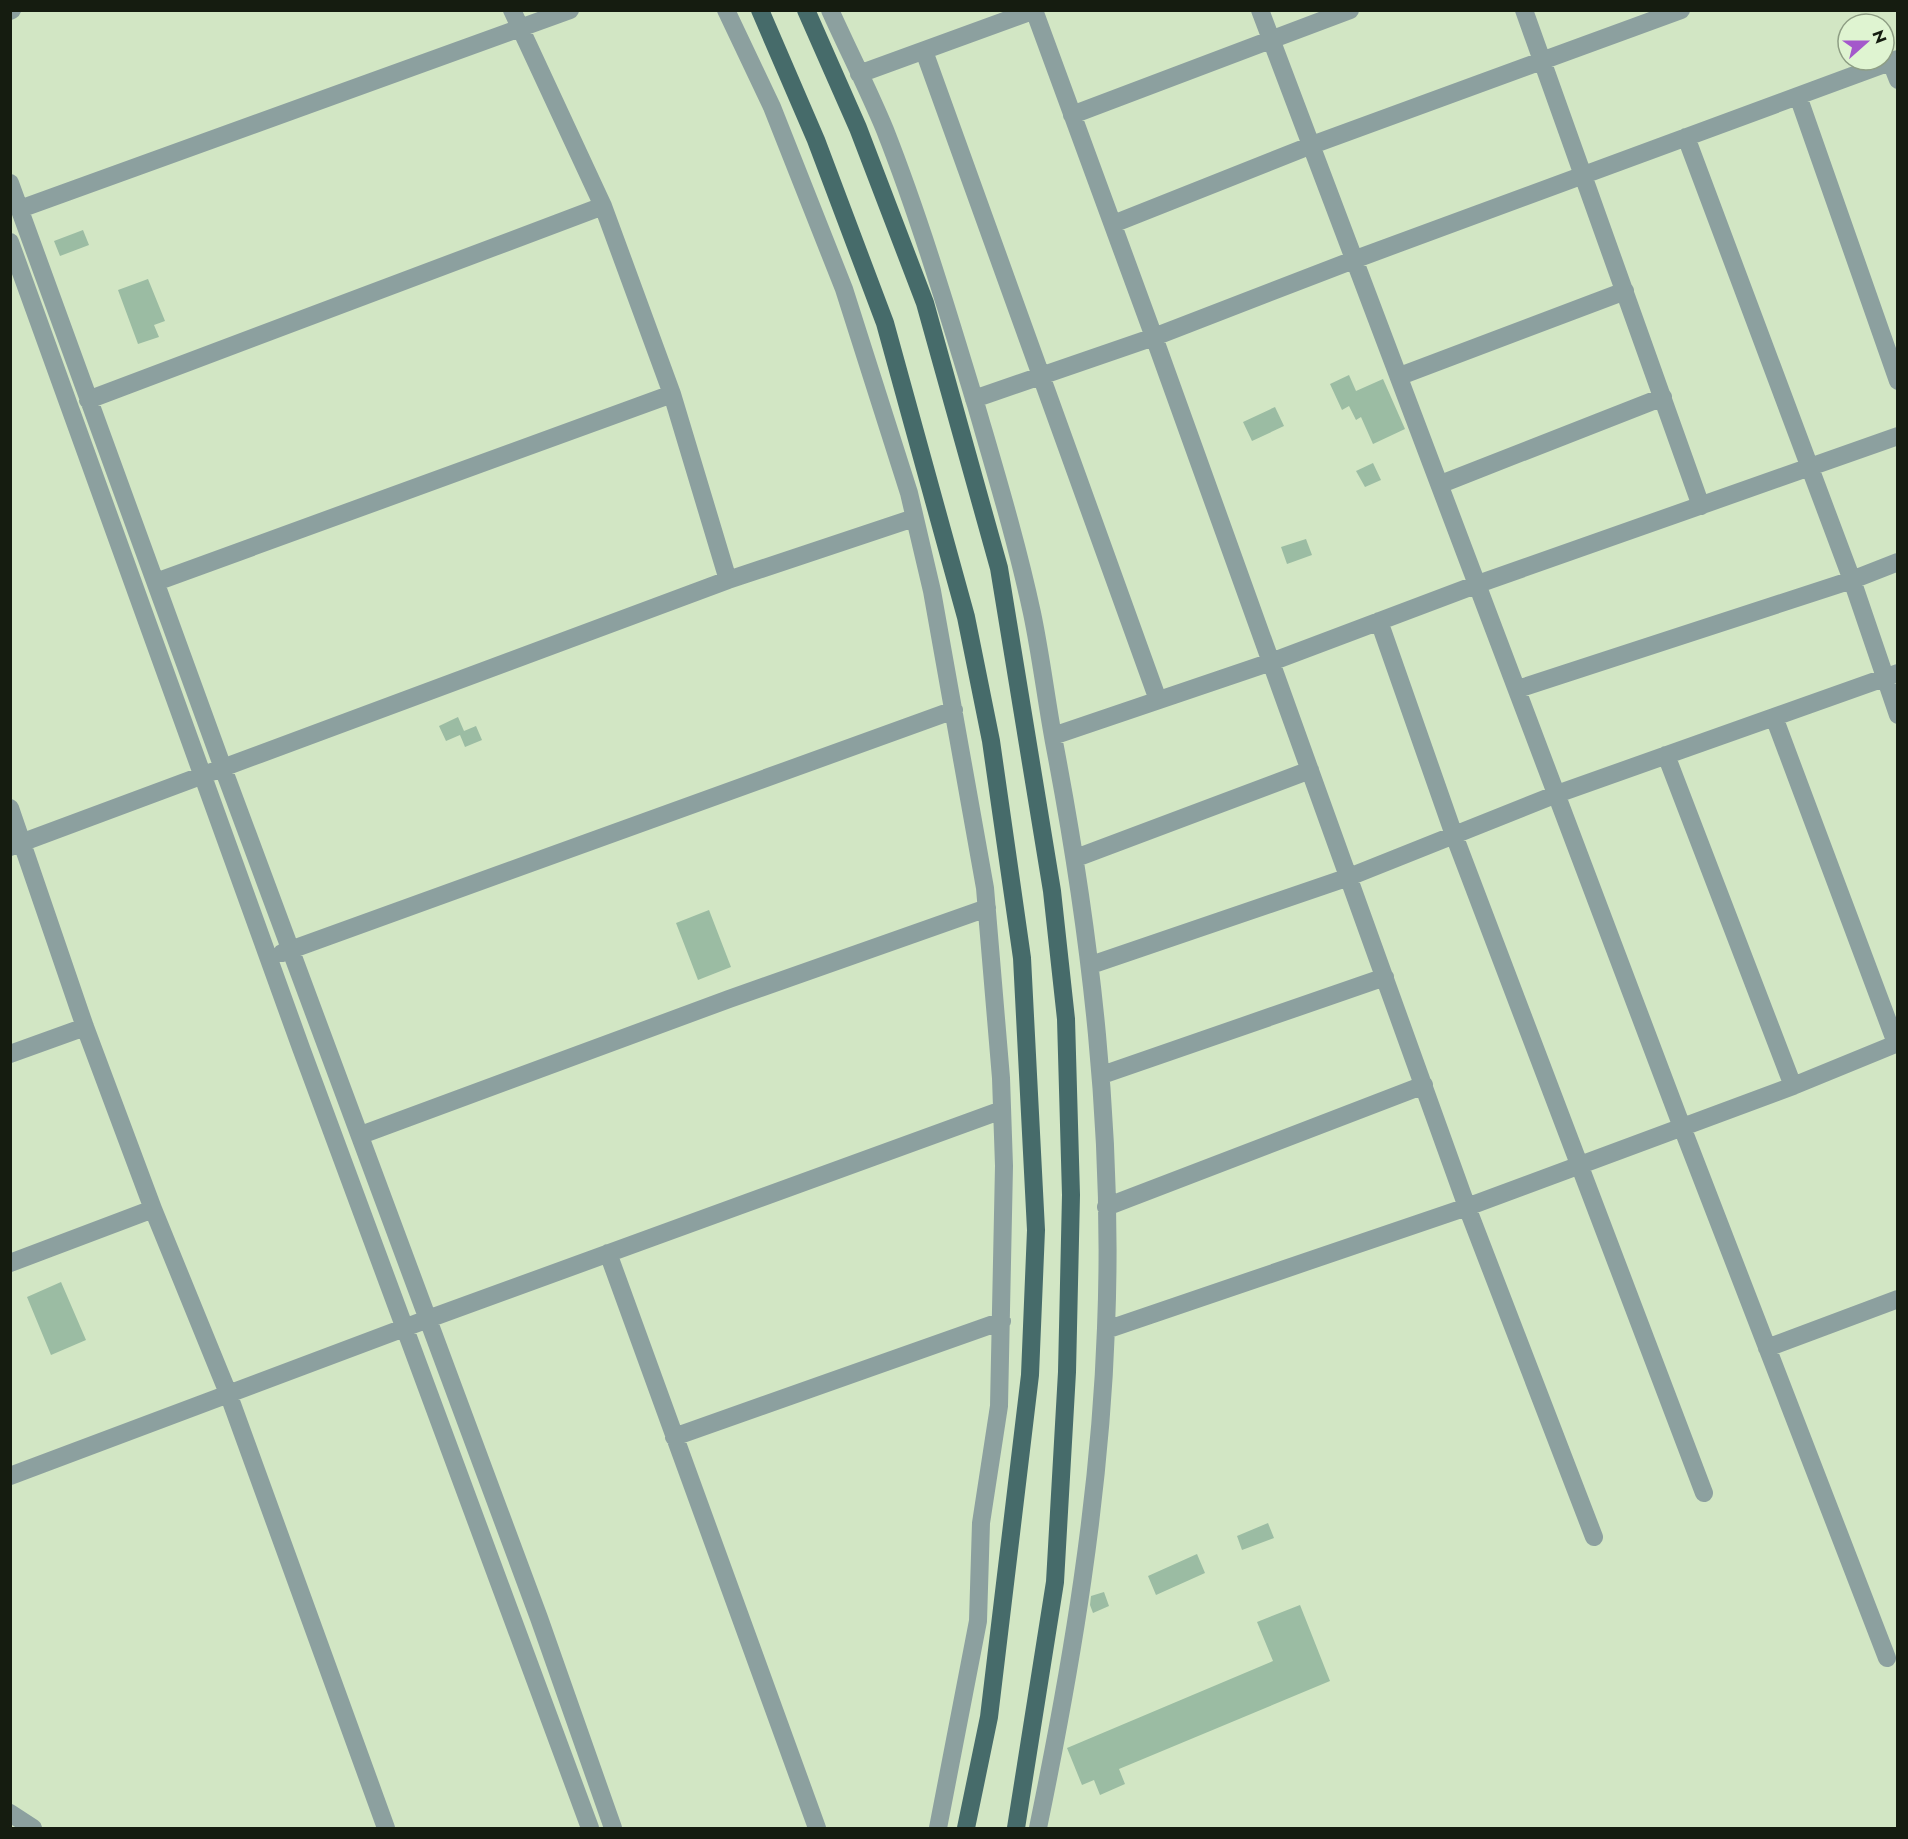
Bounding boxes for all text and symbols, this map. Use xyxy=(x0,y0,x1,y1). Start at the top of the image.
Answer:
north arrow xyxy=(1836,12,1896,72)
text: N xyxy=(1867,27,1893,47)

